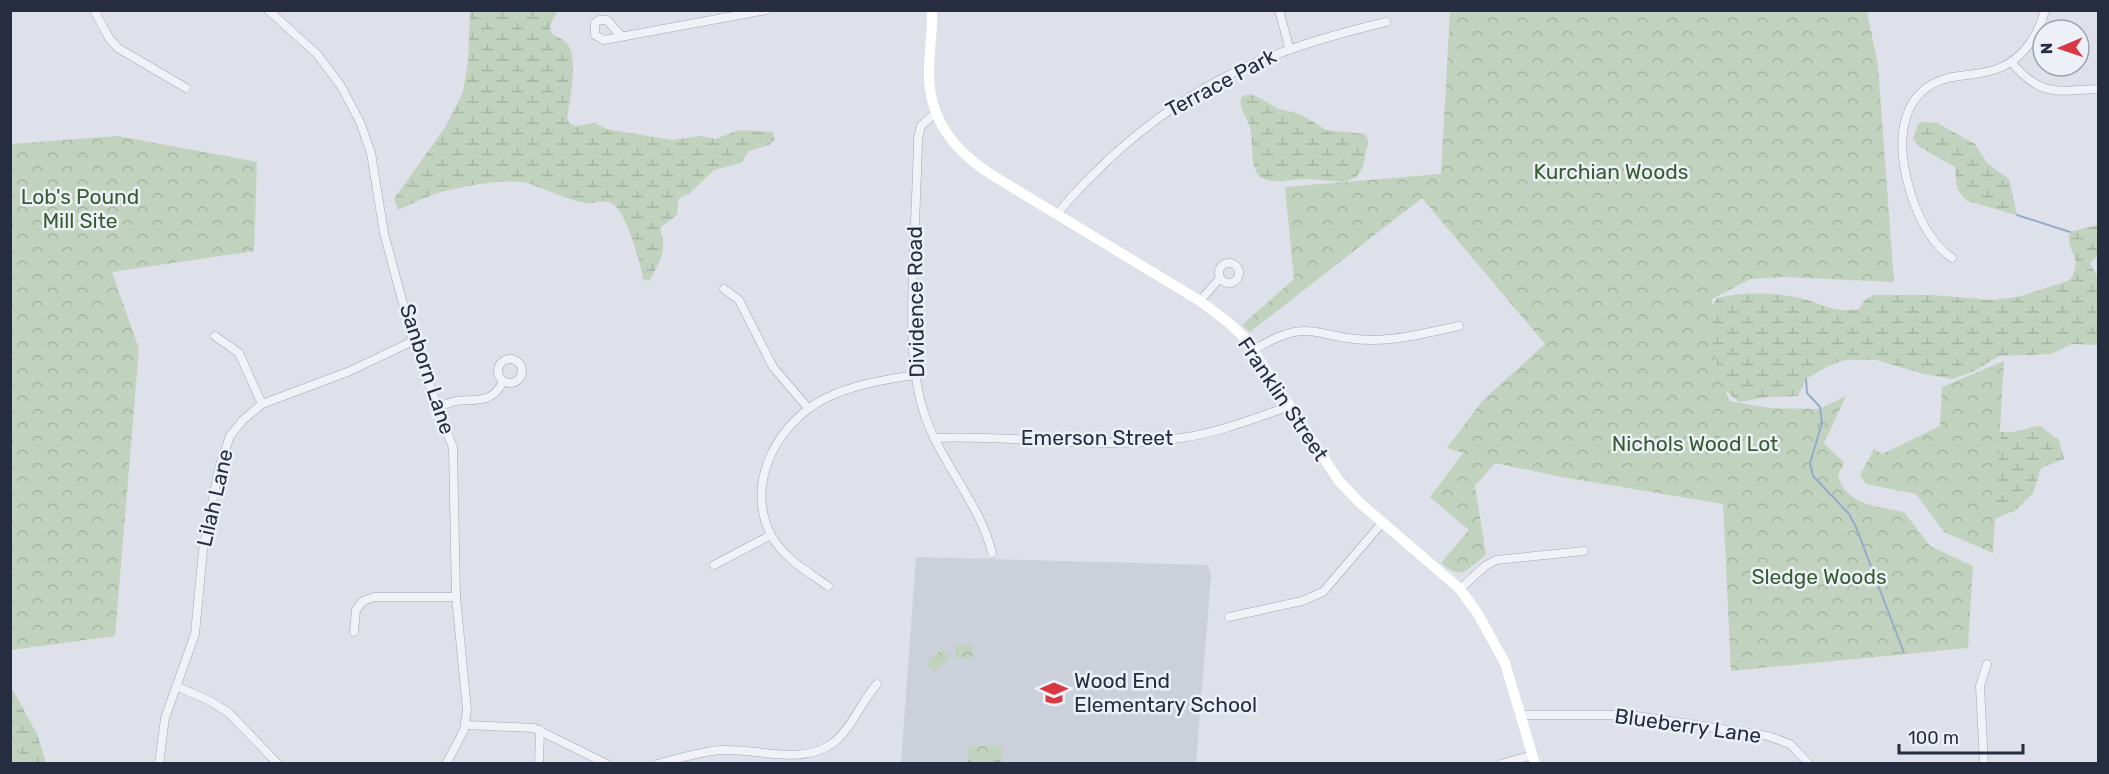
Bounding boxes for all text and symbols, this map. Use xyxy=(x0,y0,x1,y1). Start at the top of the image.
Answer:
north arrow xyxy=(2031,18,2091,78)
text: N xyxy=(2037,42,2056,55)
street label: Terrace Park xyxy=(1161,43,1280,122)
park label: Kurchian Woods xyxy=(1534,159,1688,184)
park label: Lob's Pound Mill Site xyxy=(21,184,139,233)
street label: Dividence Road xyxy=(902,226,929,378)
street label: Sanborn Lane xyxy=(395,300,460,437)
street label: Franklin Street xyxy=(1233,332,1334,465)
street label: Emerson Street xyxy=(1021,425,1173,450)
park label: Nichols Wood Lot xyxy=(1612,431,1778,456)
street label: Lilah Lane xyxy=(191,447,238,549)
park label: Sledge Woods xyxy=(1751,564,1887,589)
place label: Wood End Elementary School xyxy=(1074,668,1257,717)
school or university icon: Wood End Elementary School xyxy=(1039,678,1069,708)
street label: Blueberry Lane xyxy=(1613,703,1763,748)
scale bar xyxy=(1899,717,2024,755)
text: 100 m xyxy=(1908,727,1959,749)

